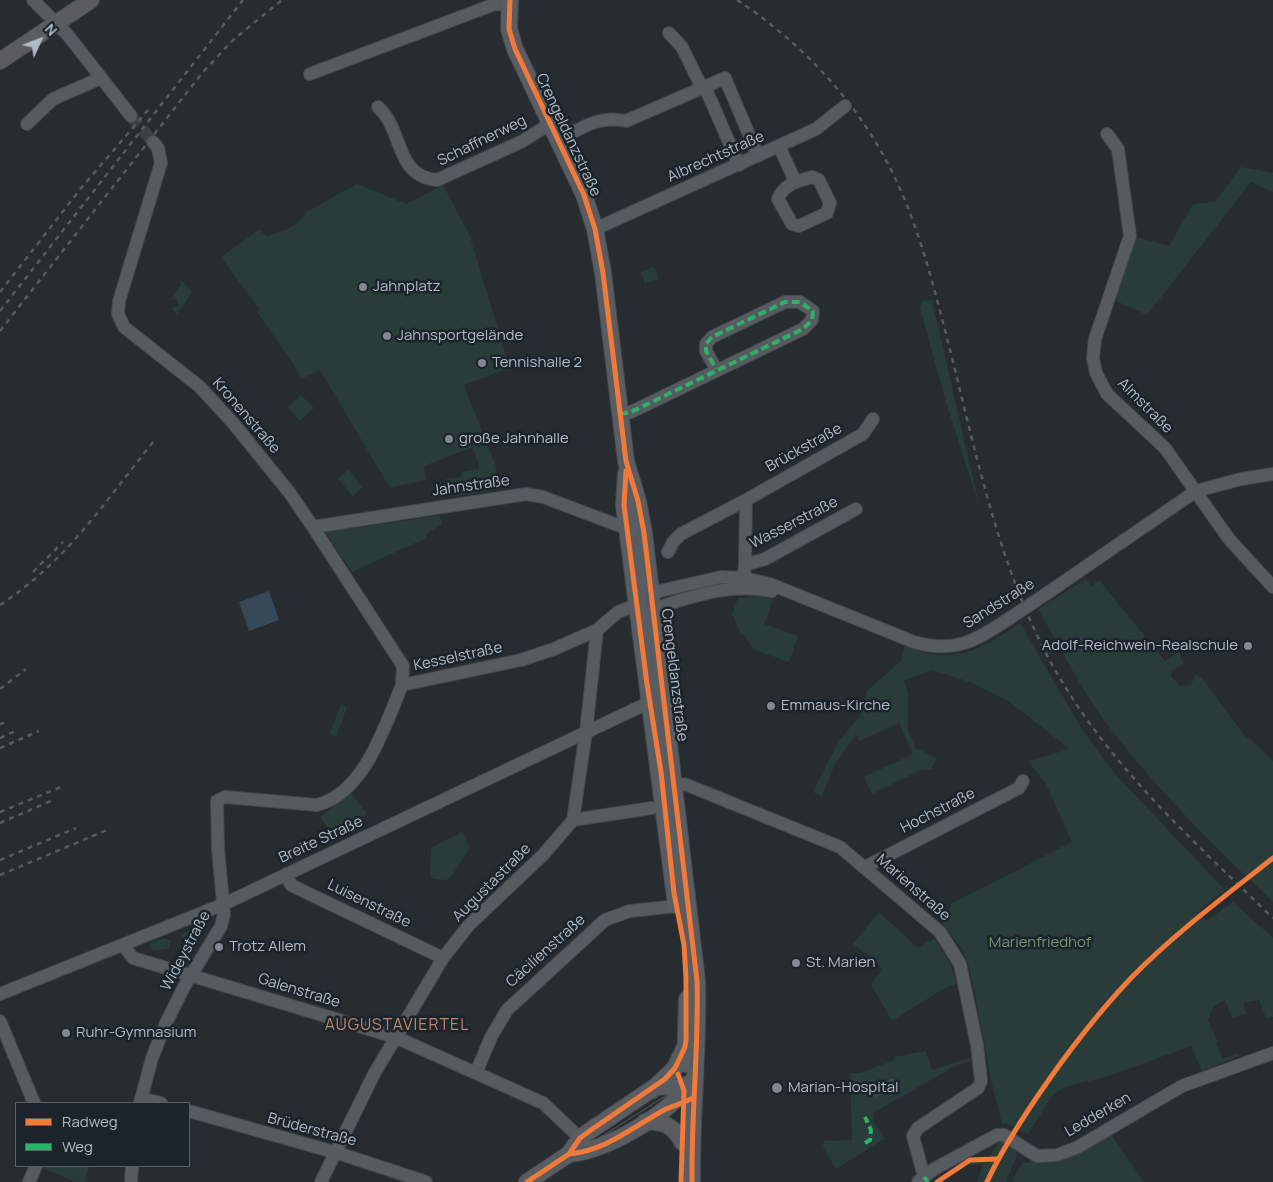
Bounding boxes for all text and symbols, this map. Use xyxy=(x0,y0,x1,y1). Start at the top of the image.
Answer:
north arrow xyxy=(15,15,65,65)
text: N xyxy=(41,19,62,40)
street label: Crengeldanzstraße xyxy=(532,71,604,199)
street label: Schaffnerweg xyxy=(435,112,529,170)
street label: Albrechtstraße xyxy=(665,128,767,186)
place label: Jahnplatz xyxy=(373,278,441,296)
marker: Jahnplatz xyxy=(357,281,369,293)
place label: Jahnsportgelände xyxy=(397,327,523,345)
marker: Jahnsportgelände xyxy=(381,330,393,342)
place label: Tennishalle 2 xyxy=(492,354,582,372)
marker: Tennishalle 2 xyxy=(476,357,488,369)
street label: Kronenstraße xyxy=(208,374,284,458)
street label: Almstraße xyxy=(1114,375,1176,437)
street label: Brückstraße xyxy=(763,420,845,476)
place label: große Jahnhalle xyxy=(459,430,569,448)
marker: große Jahnhalle xyxy=(443,433,455,445)
street label: Jahnstraße xyxy=(431,472,511,500)
street label: Wasserstraße xyxy=(747,493,841,553)
street label: Sandstraße xyxy=(960,575,1038,633)
street label: Crengeldanzstraße xyxy=(657,608,691,742)
place label: Adolf-Reichwein-Realschule xyxy=(1042,637,1238,655)
street label: Kesselstraße xyxy=(412,639,504,675)
marker: Adolf-Reichwein-Realschule xyxy=(1242,640,1254,652)
place label: Emmaus-Kirche xyxy=(781,697,890,715)
marker: Emmaus-Kirche xyxy=(765,700,777,712)
street label: Hochstraße xyxy=(898,784,978,838)
street label: Breite Straße xyxy=(276,813,366,867)
street label: Augustastraße xyxy=(449,840,535,926)
street label: Marienstraße xyxy=(872,851,954,925)
street label: Luisenstraße xyxy=(324,876,414,932)
street label: Wideystraße xyxy=(157,908,215,994)
street label: Cäcilienstraße xyxy=(503,911,589,991)
park label: Marienfriedhof xyxy=(989,934,1091,952)
place label: Trotz Allem xyxy=(229,938,306,956)
marker: Trotz Allem xyxy=(213,941,225,953)
place label: St. Marien xyxy=(806,954,875,972)
marker: St. Marien xyxy=(790,957,802,969)
street label: Galenstraße xyxy=(256,970,342,1012)
district label: AUGUSTAVIERTEL xyxy=(323,1016,471,1036)
place label: Ruhr-Gymnasium xyxy=(76,1024,196,1042)
marker: Ruhr-Gymnasium xyxy=(60,1027,72,1039)
place label: Marian-Hospital xyxy=(788,1079,899,1097)
marker: Marian-Hospital xyxy=(770,1081,784,1095)
street label: Ledderken xyxy=(1062,1089,1134,1141)
legend xyxy=(15,1102,190,1167)
street label: Brüderstraße xyxy=(266,1109,358,1151)
text: Radweg xyxy=(62,1111,118,1132)
text: Weg xyxy=(62,1136,93,1157)

